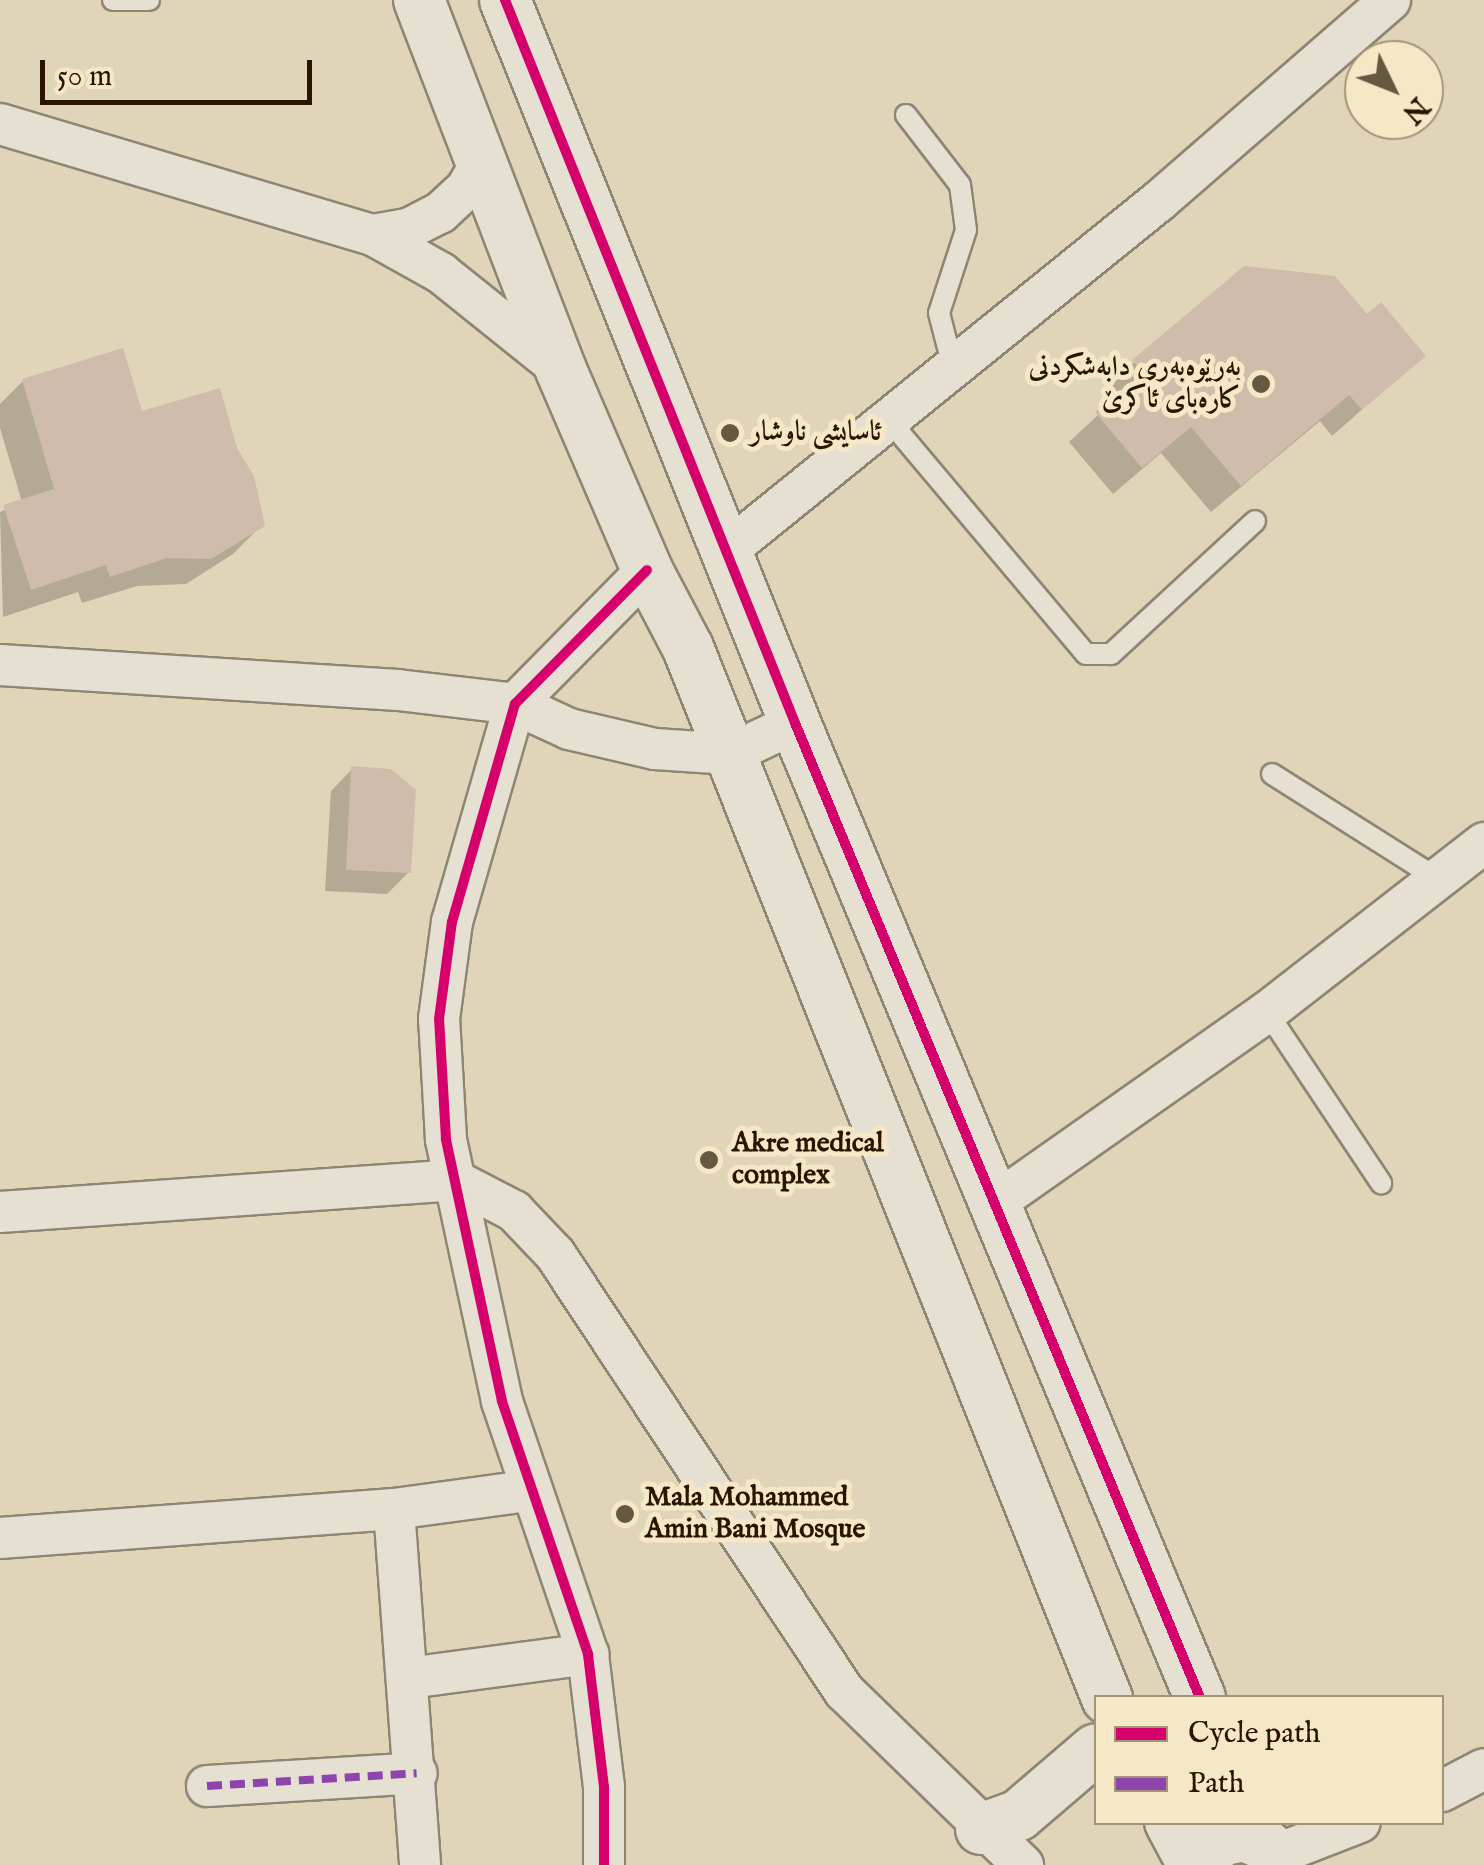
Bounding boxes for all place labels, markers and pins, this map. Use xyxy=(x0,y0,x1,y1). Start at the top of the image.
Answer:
place label: بەڕێوەبەری دابەشکردنی کارەبای ئاکرێ xyxy=(1028,351,1241,417)
marker: بەڕێوەبەری دابەشکردنی کارەبای ئاکرێ xyxy=(1250,373,1272,395)
place label: ئاسايشى ناوشار xyxy=(750,416,881,450)
marker: ئاسايشى ناوشار xyxy=(719,422,741,444)
place label: Akre medical complex xyxy=(732,1127,884,1193)
marker: Akre medical complex xyxy=(696,1147,722,1173)
place label: Mala Mohammed Amin Bani Mosque xyxy=(645,1481,865,1547)
marker: Mala Mohammed Amin Bani Mosque xyxy=(614,1503,636,1525)

